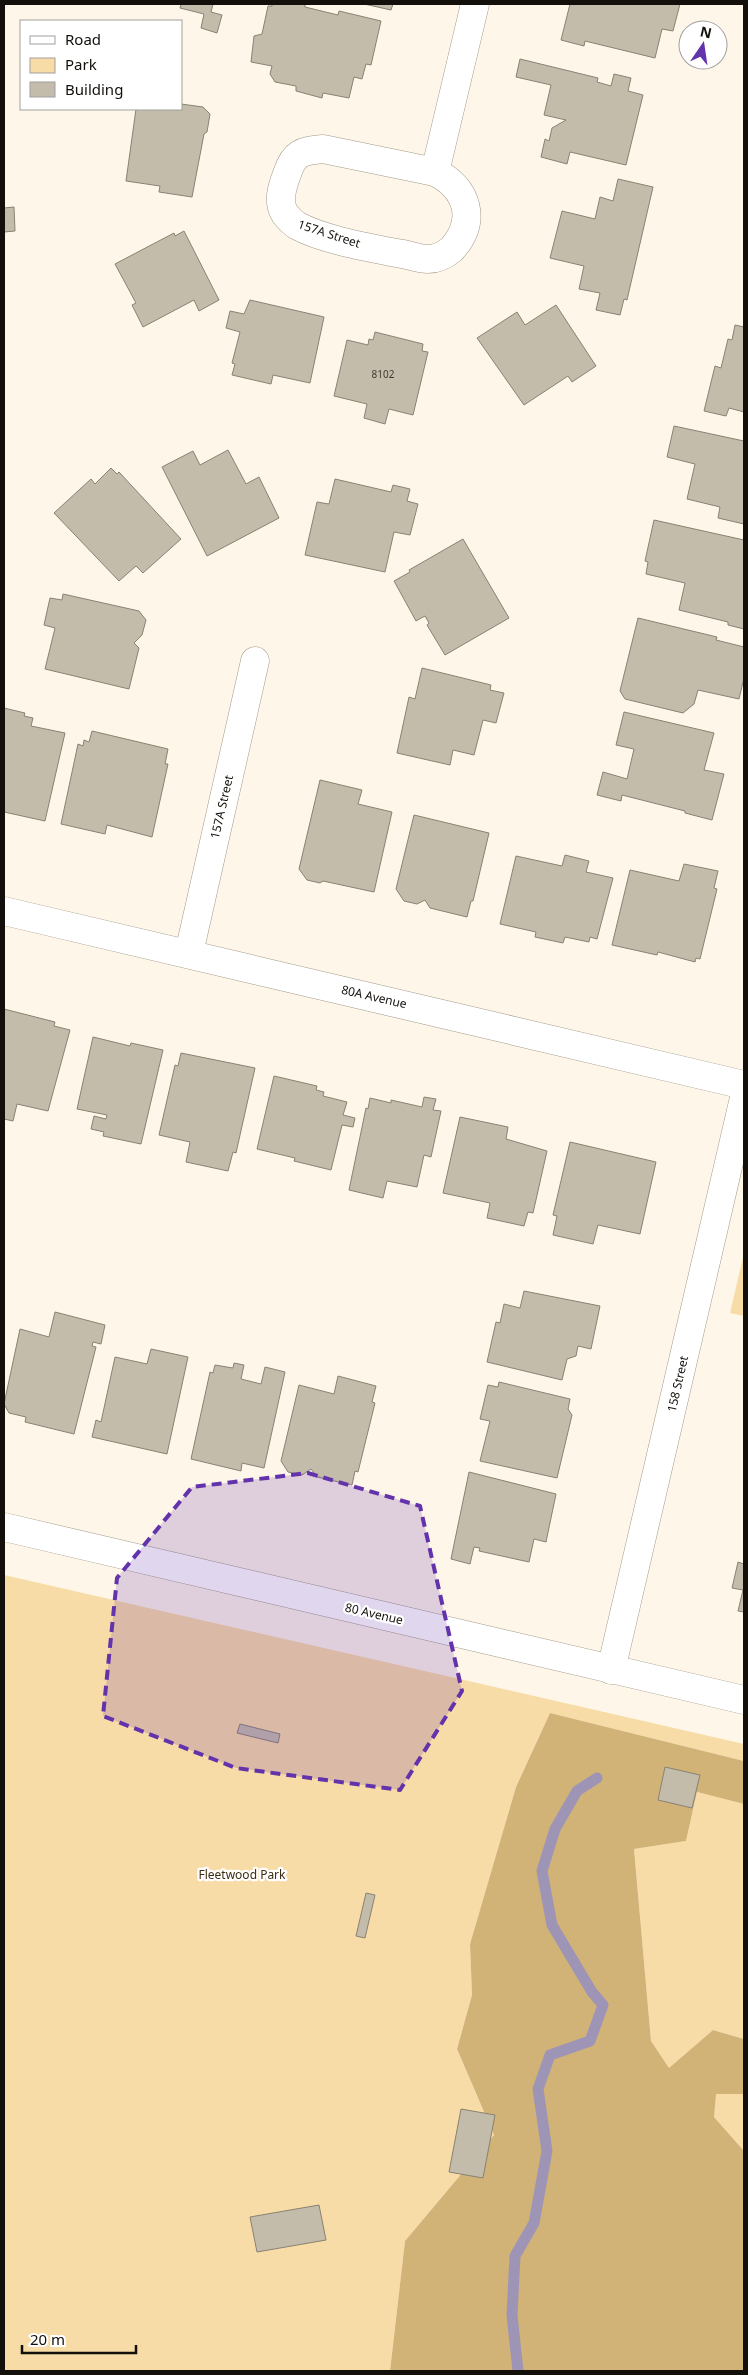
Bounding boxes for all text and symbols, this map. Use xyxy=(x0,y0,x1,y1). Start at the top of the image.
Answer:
legend xyxy=(20,20,182,110)
north arrow xyxy=(678,20,728,70)
text: N xyxy=(698,21,714,42)
text: Road xyxy=(65,29,101,49)
text: Park xyxy=(65,54,97,74)
text: Building xyxy=(65,79,123,99)
street label: 157A Street xyxy=(296,215,363,252)
house number: 8102 xyxy=(372,367,395,381)
street label: 157A Street xyxy=(206,773,237,840)
street label: 80A Avenue xyxy=(340,981,409,1012)
street label: 158 Street xyxy=(663,1353,692,1414)
street label: 80 Avenue xyxy=(343,1599,405,1628)
park label: Fleetwood Park xyxy=(198,1866,286,1883)
scale bar xyxy=(22,2322,136,2354)
text: 20 m xyxy=(30,2329,65,2349)

